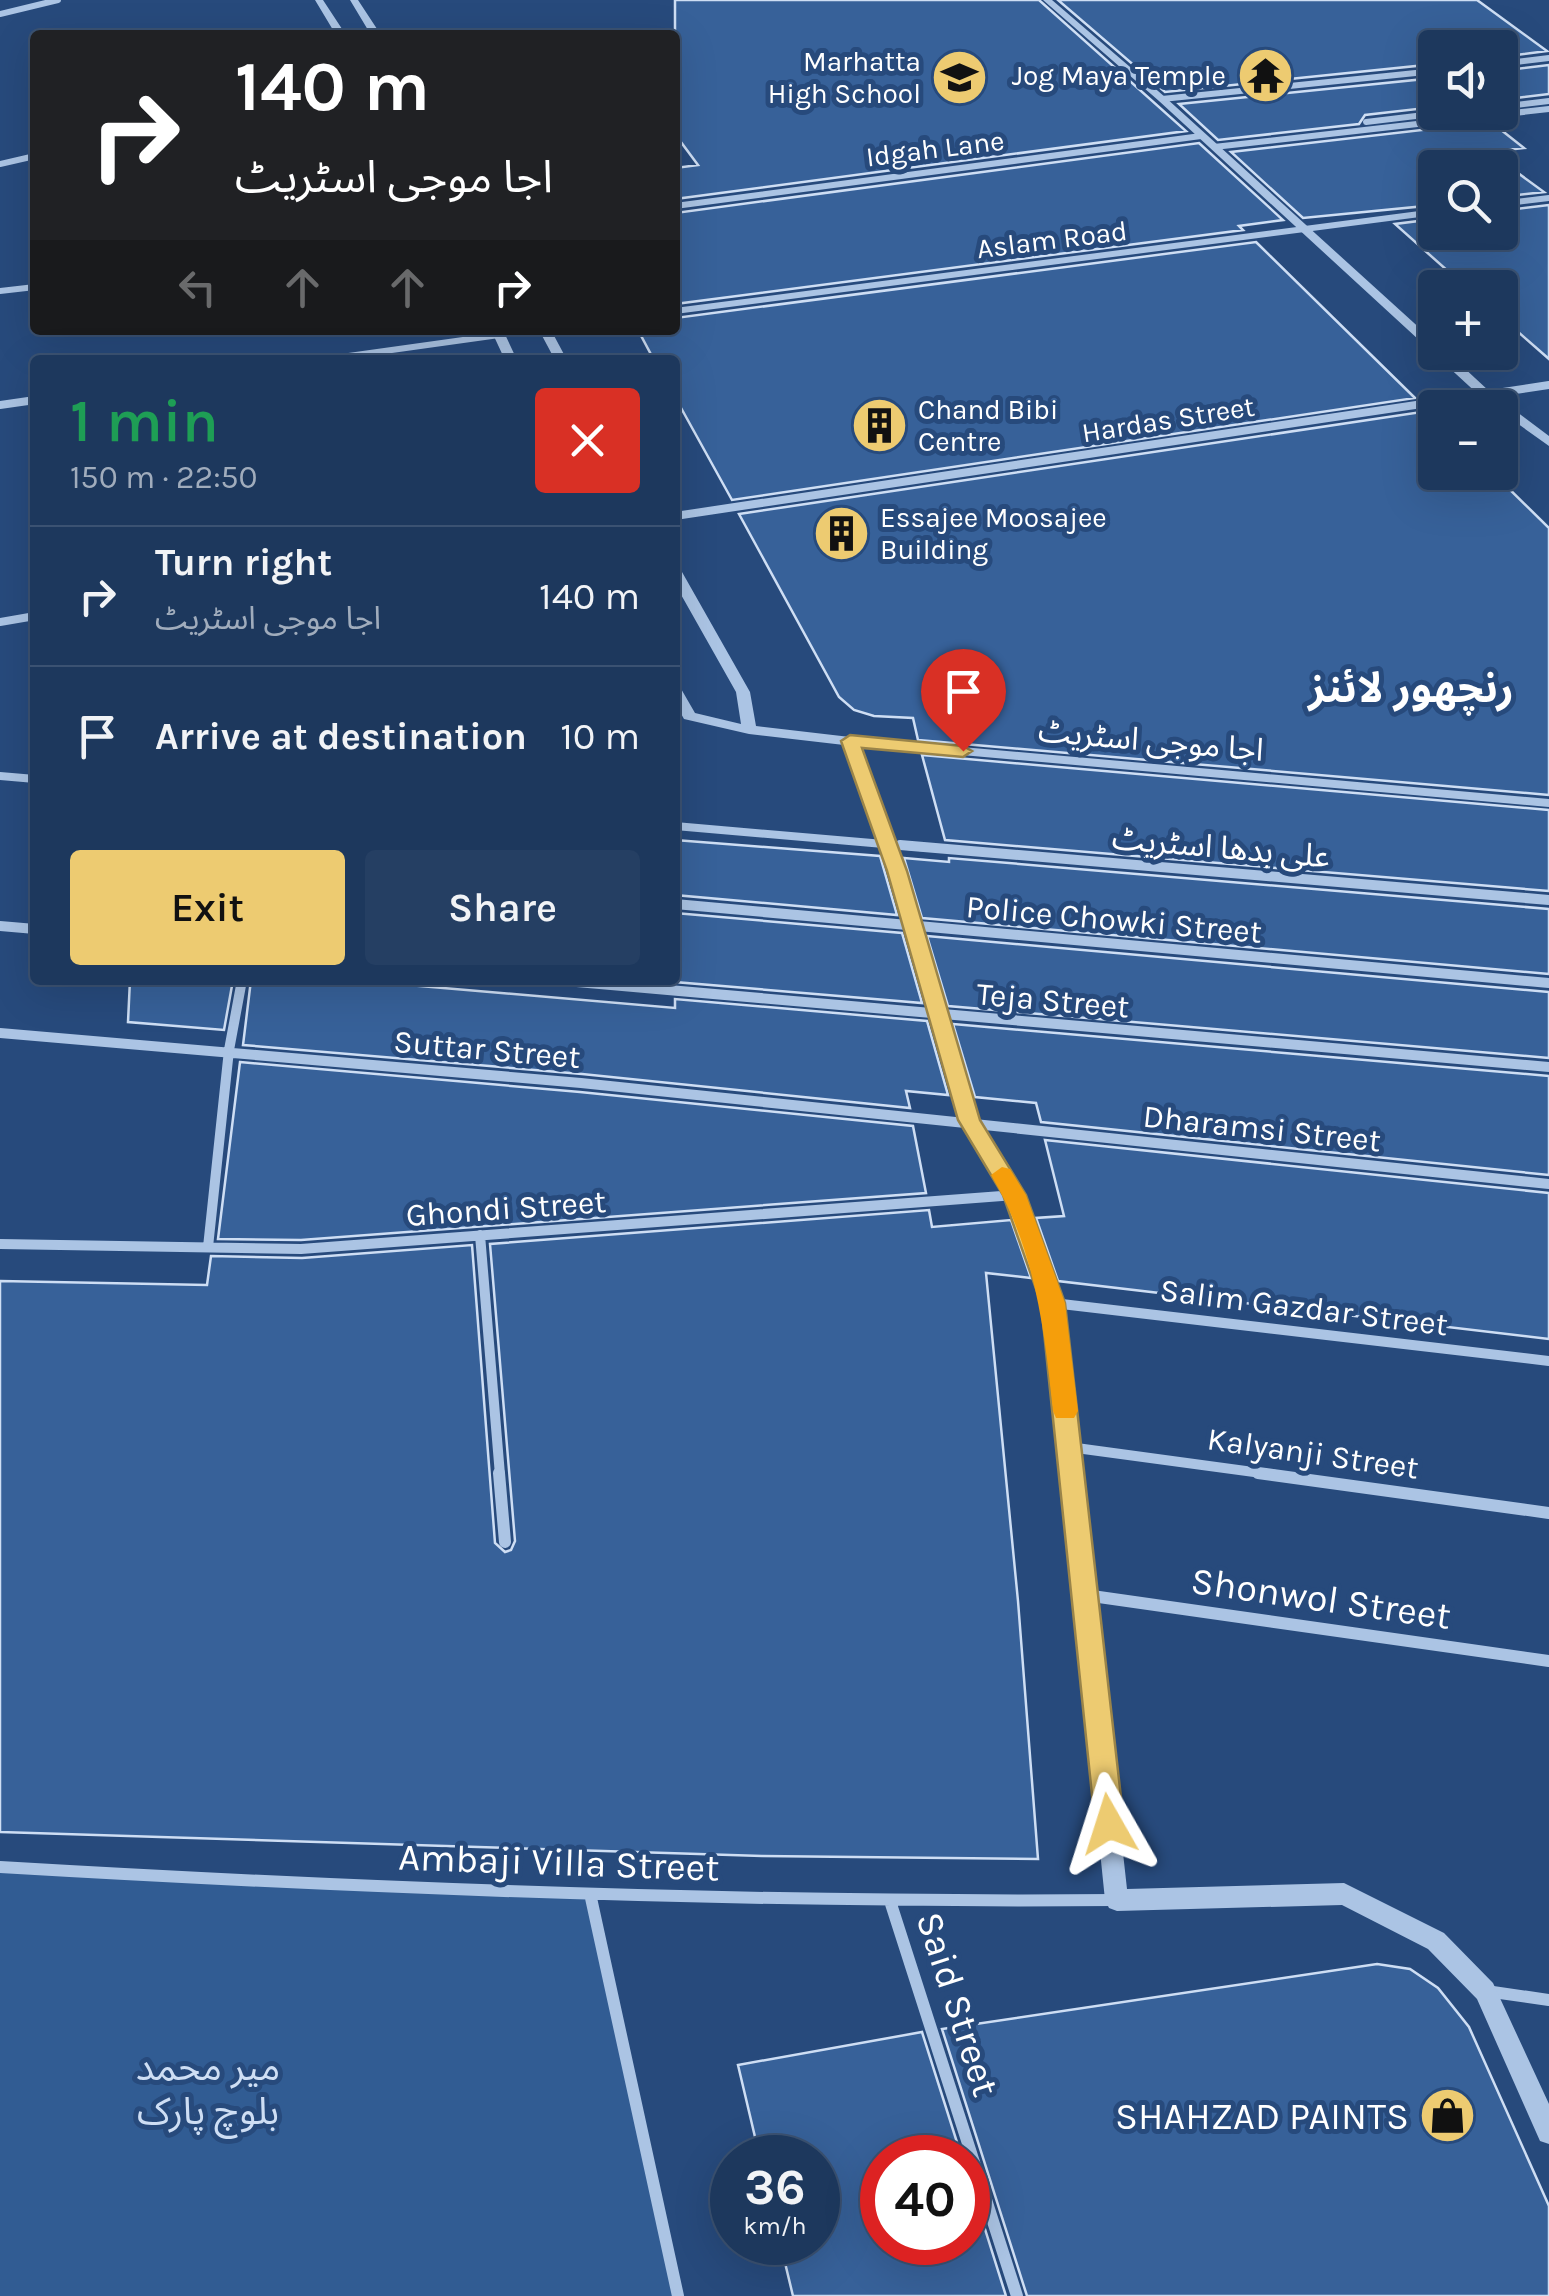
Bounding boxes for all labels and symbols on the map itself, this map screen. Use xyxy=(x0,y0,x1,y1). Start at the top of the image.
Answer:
place label: Marhatta High School xyxy=(768,45,921,110)
temple icon: Jog Maya Temple xyxy=(1235,45,1295,105)
school or university icon: Marhatta High School xyxy=(930,47,990,107)
place label: Jog Maya Temple xyxy=(1012,59,1226,92)
street label: Idgah Lane xyxy=(864,124,1006,173)
street label: Aslam Road xyxy=(975,214,1129,265)
street label: Hardas Street xyxy=(1079,390,1257,449)
place label: Chand Bibi Centre xyxy=(918,393,1058,458)
building icon: Chand Bibi Centre xyxy=(849,395,909,455)
place label: Essajee Moosajee Building xyxy=(880,501,1107,566)
building icon: Essajee Moosajee Building xyxy=(811,503,871,563)
pin xyxy=(921,649,1006,752)
district label: رنچھور لائنز xyxy=(1306,663,1514,716)
street label: اجا موجی اسٹریٹ xyxy=(1037,712,1265,769)
street label: علی بدھا اسٹریٹ xyxy=(1110,820,1331,875)
street label: Police Chowki Street xyxy=(964,888,1263,951)
street label: Teja Street xyxy=(975,975,1131,1026)
street label: Suttar Street xyxy=(392,1023,582,1076)
street label: Dharamsi Street xyxy=(1141,1098,1383,1159)
street label: Ghondi Street xyxy=(405,1183,607,1234)
street label: Salim Gazdar Street xyxy=(1158,1271,1450,1344)
street label: Kalyanji Street xyxy=(1205,1420,1421,1487)
street label: Shonwol Street xyxy=(1188,1558,1454,1639)
position arrow xyxy=(1057,1772,1161,1876)
street label: Ambaji Villa Street xyxy=(398,1834,720,1891)
street label: Said Street xyxy=(907,1906,1008,2102)
park label: میر محمد بلوچ پارک xyxy=(136,2045,280,2139)
shop icon: SHAHZAD PAINTS xyxy=(1418,2086,1478,2146)
place label: SHAHZAD PAINTS xyxy=(1115,2094,1409,2139)
speed limit sign: 40 xyxy=(860,2135,990,2265)

